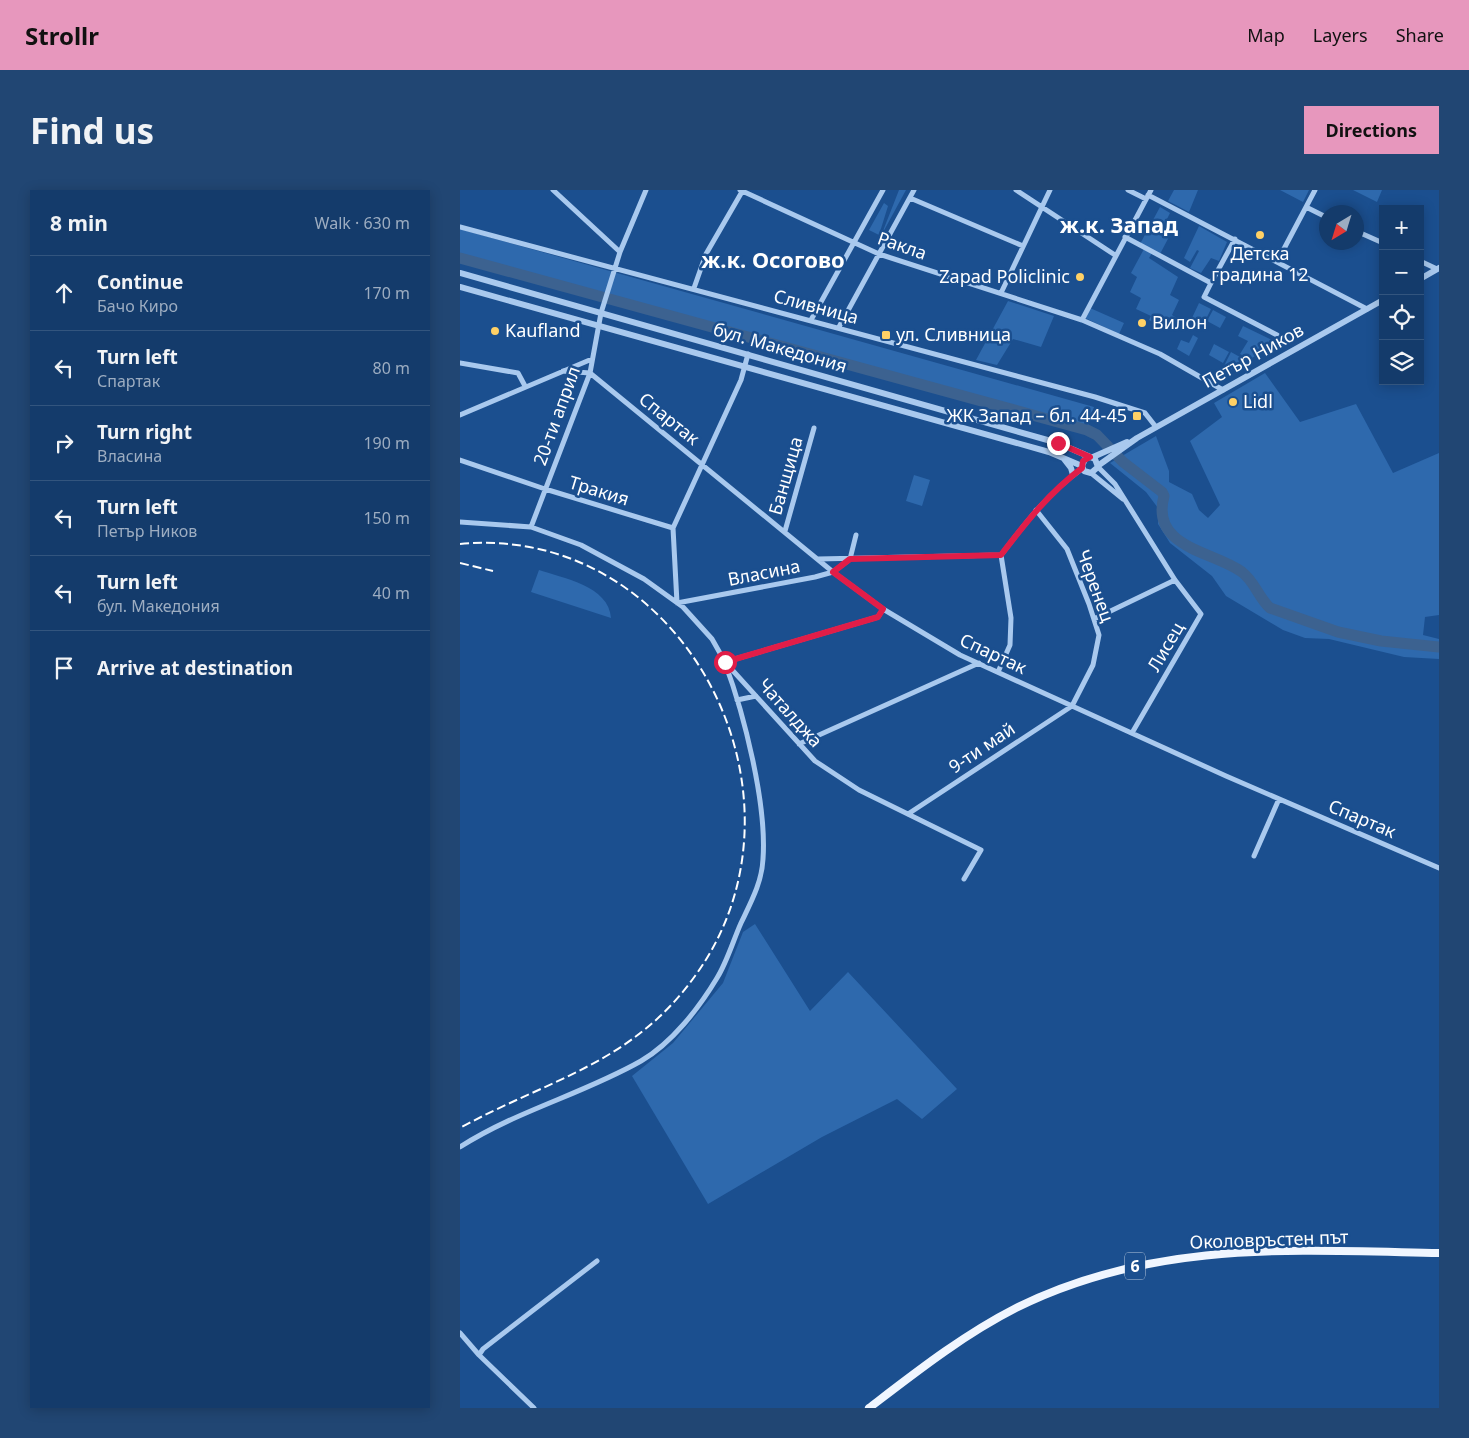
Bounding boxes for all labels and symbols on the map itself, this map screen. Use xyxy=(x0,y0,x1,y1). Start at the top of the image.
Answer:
north arrow xyxy=(1319,205,1364,250)
district label: ж.к. Запад xyxy=(1060,209,1178,239)
street label: Ракла xyxy=(875,225,930,265)
marker: Детска градина 12 xyxy=(1254,229,1266,241)
place label: Детска градина 12 xyxy=(1211,241,1309,286)
district label: ж.к. Осогово xyxy=(701,244,845,274)
place label: Zapad Policlinic xyxy=(939,264,1070,288)
marker: Zapad Policlinic xyxy=(1074,271,1086,283)
street label: Сливница xyxy=(771,283,861,329)
place label: Вилон xyxy=(1152,310,1207,334)
street label: бул. Македония xyxy=(711,316,850,378)
marker: Вилон xyxy=(1136,317,1148,329)
street label: Петър Ников xyxy=(1197,317,1308,393)
place label: Kaufland xyxy=(505,318,581,342)
place label: ул. Сливница xyxy=(896,322,1011,346)
marker: Kaufland xyxy=(489,325,501,337)
marker: ул. Сливница xyxy=(880,329,892,341)
street label: 20-ти април xyxy=(527,363,585,469)
street label: Спартак xyxy=(634,387,705,450)
place label: Lidl xyxy=(1243,389,1273,413)
marker: Lidl xyxy=(1227,396,1239,408)
place label: ЖК Запад – бл. 44-45 xyxy=(946,403,1127,427)
marker: ЖК Запад – бл. 44-45 xyxy=(1131,410,1143,422)
route end xyxy=(1047,432,1070,455)
street label: Банщица xyxy=(762,434,808,518)
street label: Тракия xyxy=(566,470,632,511)
street label: Черенец xyxy=(1072,546,1120,625)
street label: Власина xyxy=(725,553,802,591)
street label: Лисец xyxy=(1141,617,1189,676)
street label: Спартак xyxy=(956,627,1031,679)
route start xyxy=(714,651,737,674)
street label: Чаталджа xyxy=(753,673,828,752)
street label: 9-ти май xyxy=(944,716,1019,778)
street label: Спартак xyxy=(1325,793,1400,843)
street label: Околовръстен път xyxy=(1189,1224,1350,1254)
road number: 6 xyxy=(1125,1252,1145,1280)

